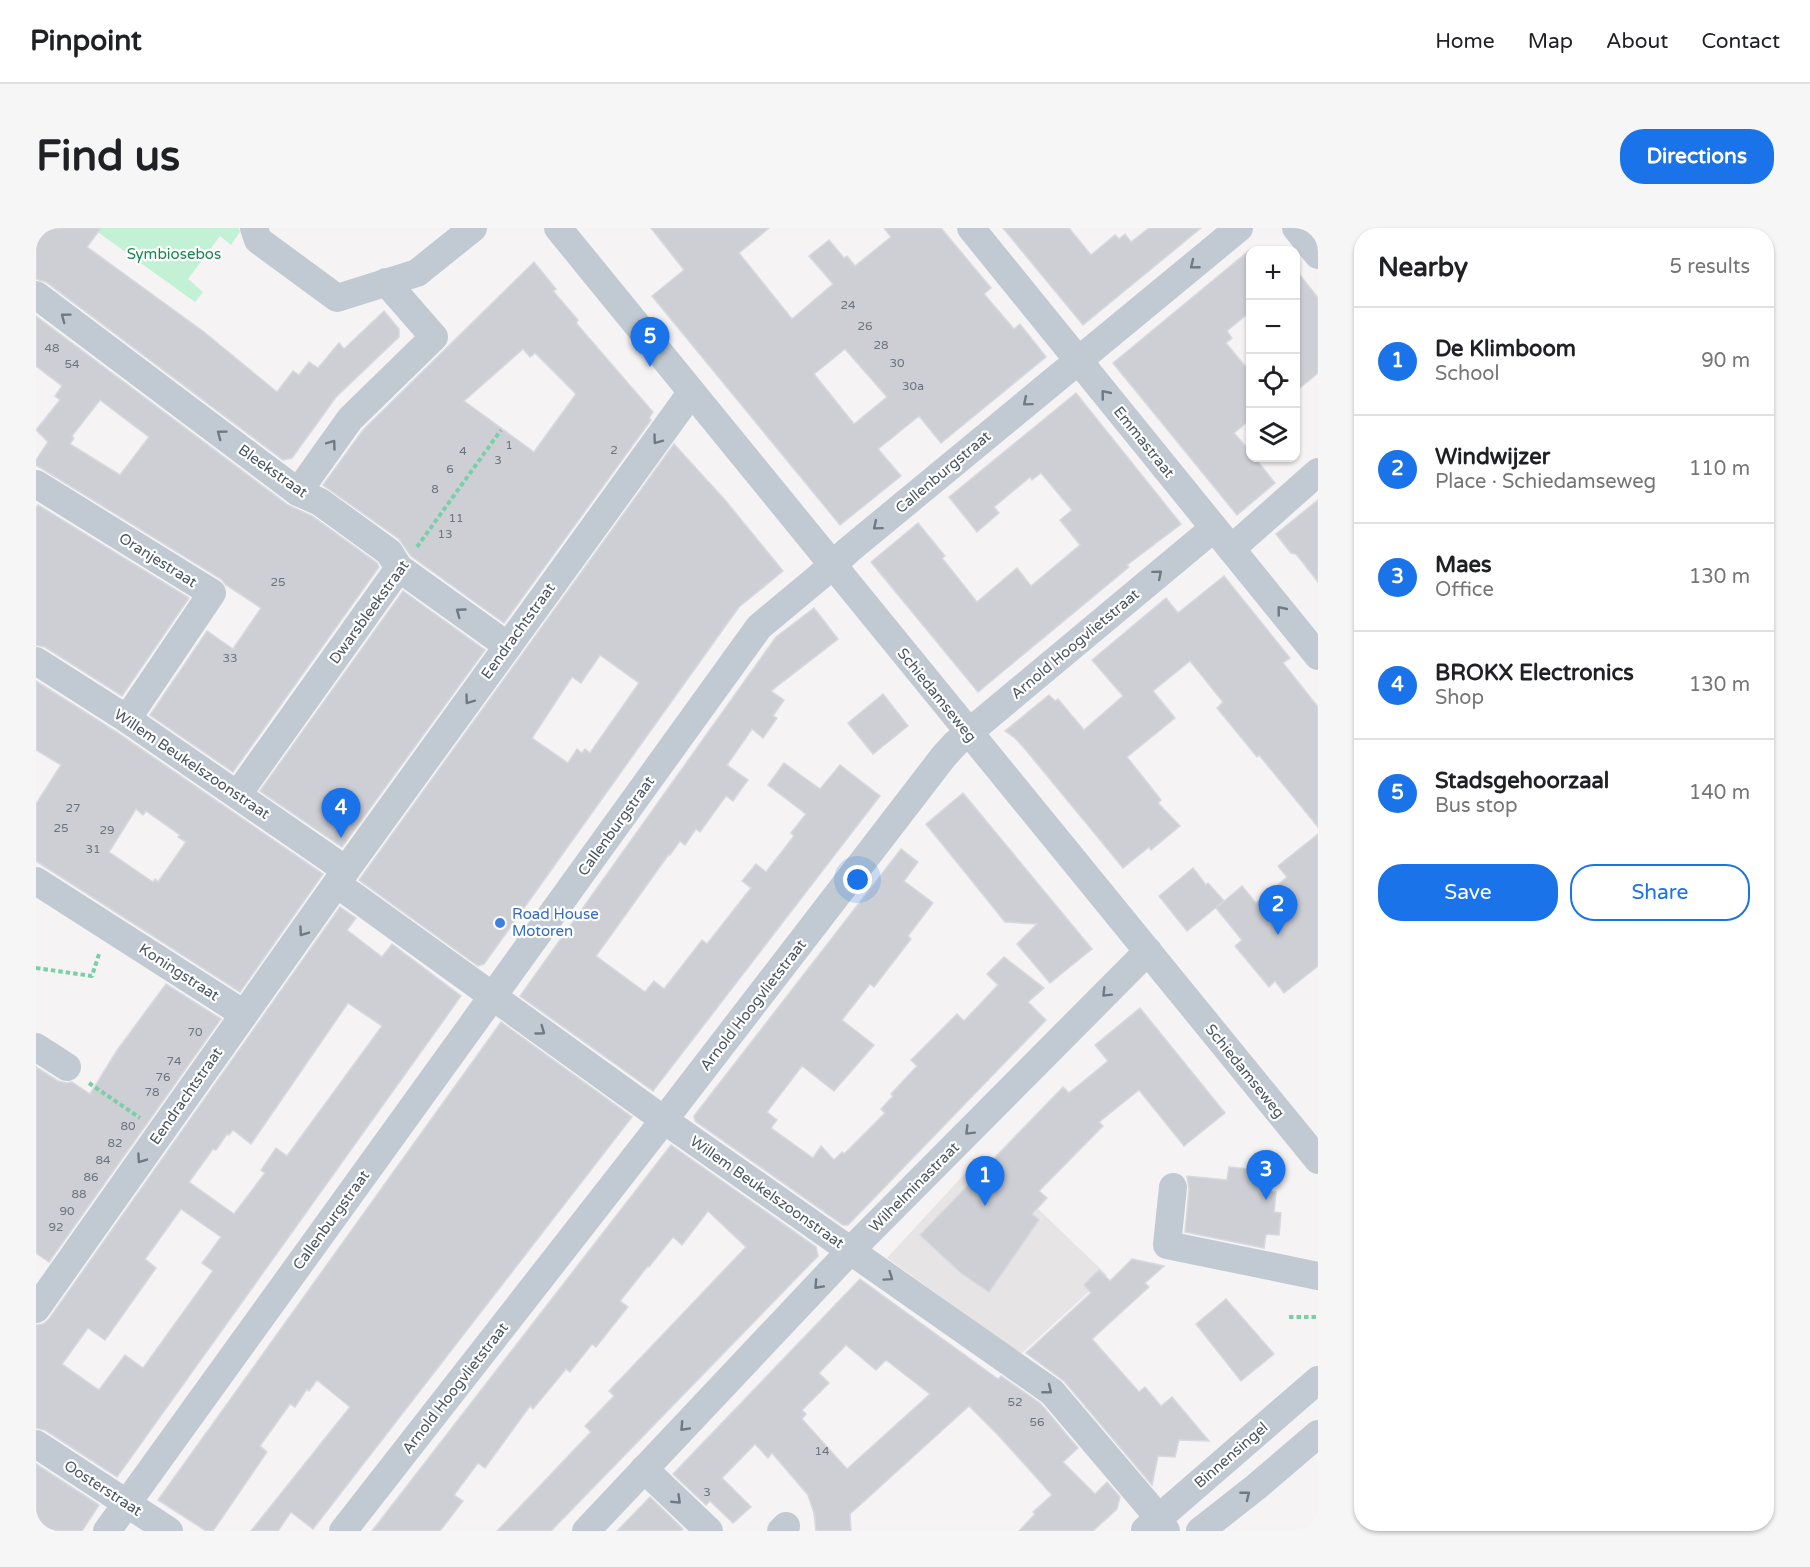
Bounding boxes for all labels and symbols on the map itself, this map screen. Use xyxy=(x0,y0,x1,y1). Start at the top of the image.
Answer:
park label: Symbiosebos xyxy=(127,245,221,263)
one-way arrow xyxy=(1190,258,1201,269)
house number: 24 xyxy=(840,298,856,312)
one-way arrow xyxy=(60,313,71,324)
pin: 5 xyxy=(630,318,670,367)
house number: 26 xyxy=(857,319,873,333)
house number: 28 xyxy=(873,338,889,352)
house number: 48 xyxy=(44,341,60,355)
house number: 30 xyxy=(889,356,905,370)
house number: 54 xyxy=(64,357,80,371)
house number: 30a xyxy=(902,379,924,393)
one-way arrow xyxy=(1101,390,1112,401)
one-way arrow xyxy=(1023,395,1034,406)
street label: Emmastraat xyxy=(1110,403,1178,481)
street label: Callenburgstraat xyxy=(892,427,994,517)
one-way arrow xyxy=(216,430,227,441)
one-way arrow xyxy=(653,433,664,444)
house number: 1 xyxy=(505,438,513,452)
one-way arrow xyxy=(325,440,336,451)
street label: Bleekstraat xyxy=(235,441,311,502)
house number: 2 xyxy=(610,443,618,457)
house number: 4 xyxy=(459,444,467,458)
house number: 3 xyxy=(494,453,502,467)
house number: 6 xyxy=(446,462,454,476)
house number: 8 xyxy=(431,482,439,496)
house number: 11 xyxy=(448,511,464,525)
one-way arrow xyxy=(873,519,884,530)
house number: 13 xyxy=(437,527,453,541)
street label: Oranjestraat xyxy=(116,529,201,591)
street label: Dwarsbleekstraat xyxy=(325,556,413,667)
one-way arrow xyxy=(1151,570,1162,581)
house number: 25 xyxy=(270,575,286,589)
street label: Eendrachtstraat xyxy=(477,579,559,683)
street label: Arnold Hoogvlietstraat xyxy=(1007,585,1143,703)
one-way arrow xyxy=(1277,606,1288,617)
one-way arrow xyxy=(456,608,467,619)
street label: Schiedamseweg xyxy=(894,644,980,746)
house number: 33 xyxy=(222,651,238,665)
one-way arrow xyxy=(465,694,476,705)
street label: Willem Beukelszoonstraat xyxy=(111,705,273,823)
street label: Callenburgstraat xyxy=(574,773,658,879)
pin: 4 xyxy=(322,788,360,838)
house number: 27 xyxy=(65,801,81,815)
house number: 25 xyxy=(53,821,69,835)
house number: 29 xyxy=(99,823,115,837)
house number: 31 xyxy=(85,842,101,856)
your location xyxy=(843,865,872,894)
pin: 2 xyxy=(1258,886,1298,935)
place label: Road House Motoren xyxy=(512,905,599,940)
marker: Road House Motoren xyxy=(493,916,507,930)
one-way arrow xyxy=(299,925,310,936)
street label: Arnold Hoogvlietstraat xyxy=(696,936,810,1074)
street label: Koningstraat xyxy=(136,939,223,1005)
one-way arrow xyxy=(1103,985,1114,996)
street label: Schiedamseweg xyxy=(1202,1020,1288,1122)
one-way arrow xyxy=(534,1024,545,1035)
house number: 70 xyxy=(187,1025,203,1039)
street label: Eendrachtstraat xyxy=(146,1044,226,1148)
house number: 74 xyxy=(166,1054,182,1068)
house number: 76 xyxy=(155,1070,171,1084)
house number: 78 xyxy=(144,1085,160,1099)
house number: 80 xyxy=(120,1119,136,1133)
one-way arrow xyxy=(965,1125,976,1135)
street label: Willem Beukelszoonstraat xyxy=(687,1132,848,1252)
house number: 82 xyxy=(107,1136,123,1150)
street label: Wilhelminastraat xyxy=(865,1138,963,1236)
pin: 3 xyxy=(1246,1150,1286,1200)
one-way arrow xyxy=(137,1152,148,1163)
house number: 84 xyxy=(95,1153,111,1167)
pin: 1 xyxy=(966,1156,1004,1206)
street label: Callenburgstraat xyxy=(289,1167,373,1273)
house number: 86 xyxy=(83,1170,99,1184)
house number: 88 xyxy=(71,1187,87,1201)
house number: 90 xyxy=(59,1204,75,1218)
house number: 92 xyxy=(48,1220,64,1234)
one-way arrow xyxy=(882,1270,893,1281)
one-way arrow xyxy=(814,1279,825,1289)
street label: Arnold Hoogvlietstraat xyxy=(398,1319,512,1457)
one-way arrow xyxy=(1041,1382,1052,1393)
house number: 52 xyxy=(1007,1395,1023,1409)
house number: 56 xyxy=(1029,1415,1045,1429)
street label: Binnensingel xyxy=(1191,1418,1271,1492)
one-way arrow xyxy=(680,1421,691,1431)
house number: 14 xyxy=(814,1444,830,1458)
street label: Oosterstraat xyxy=(61,1456,145,1520)
house number: 3 xyxy=(703,1485,711,1499)
one-way arrow xyxy=(1239,1491,1250,1502)
one-way arrow xyxy=(670,1493,680,1504)

